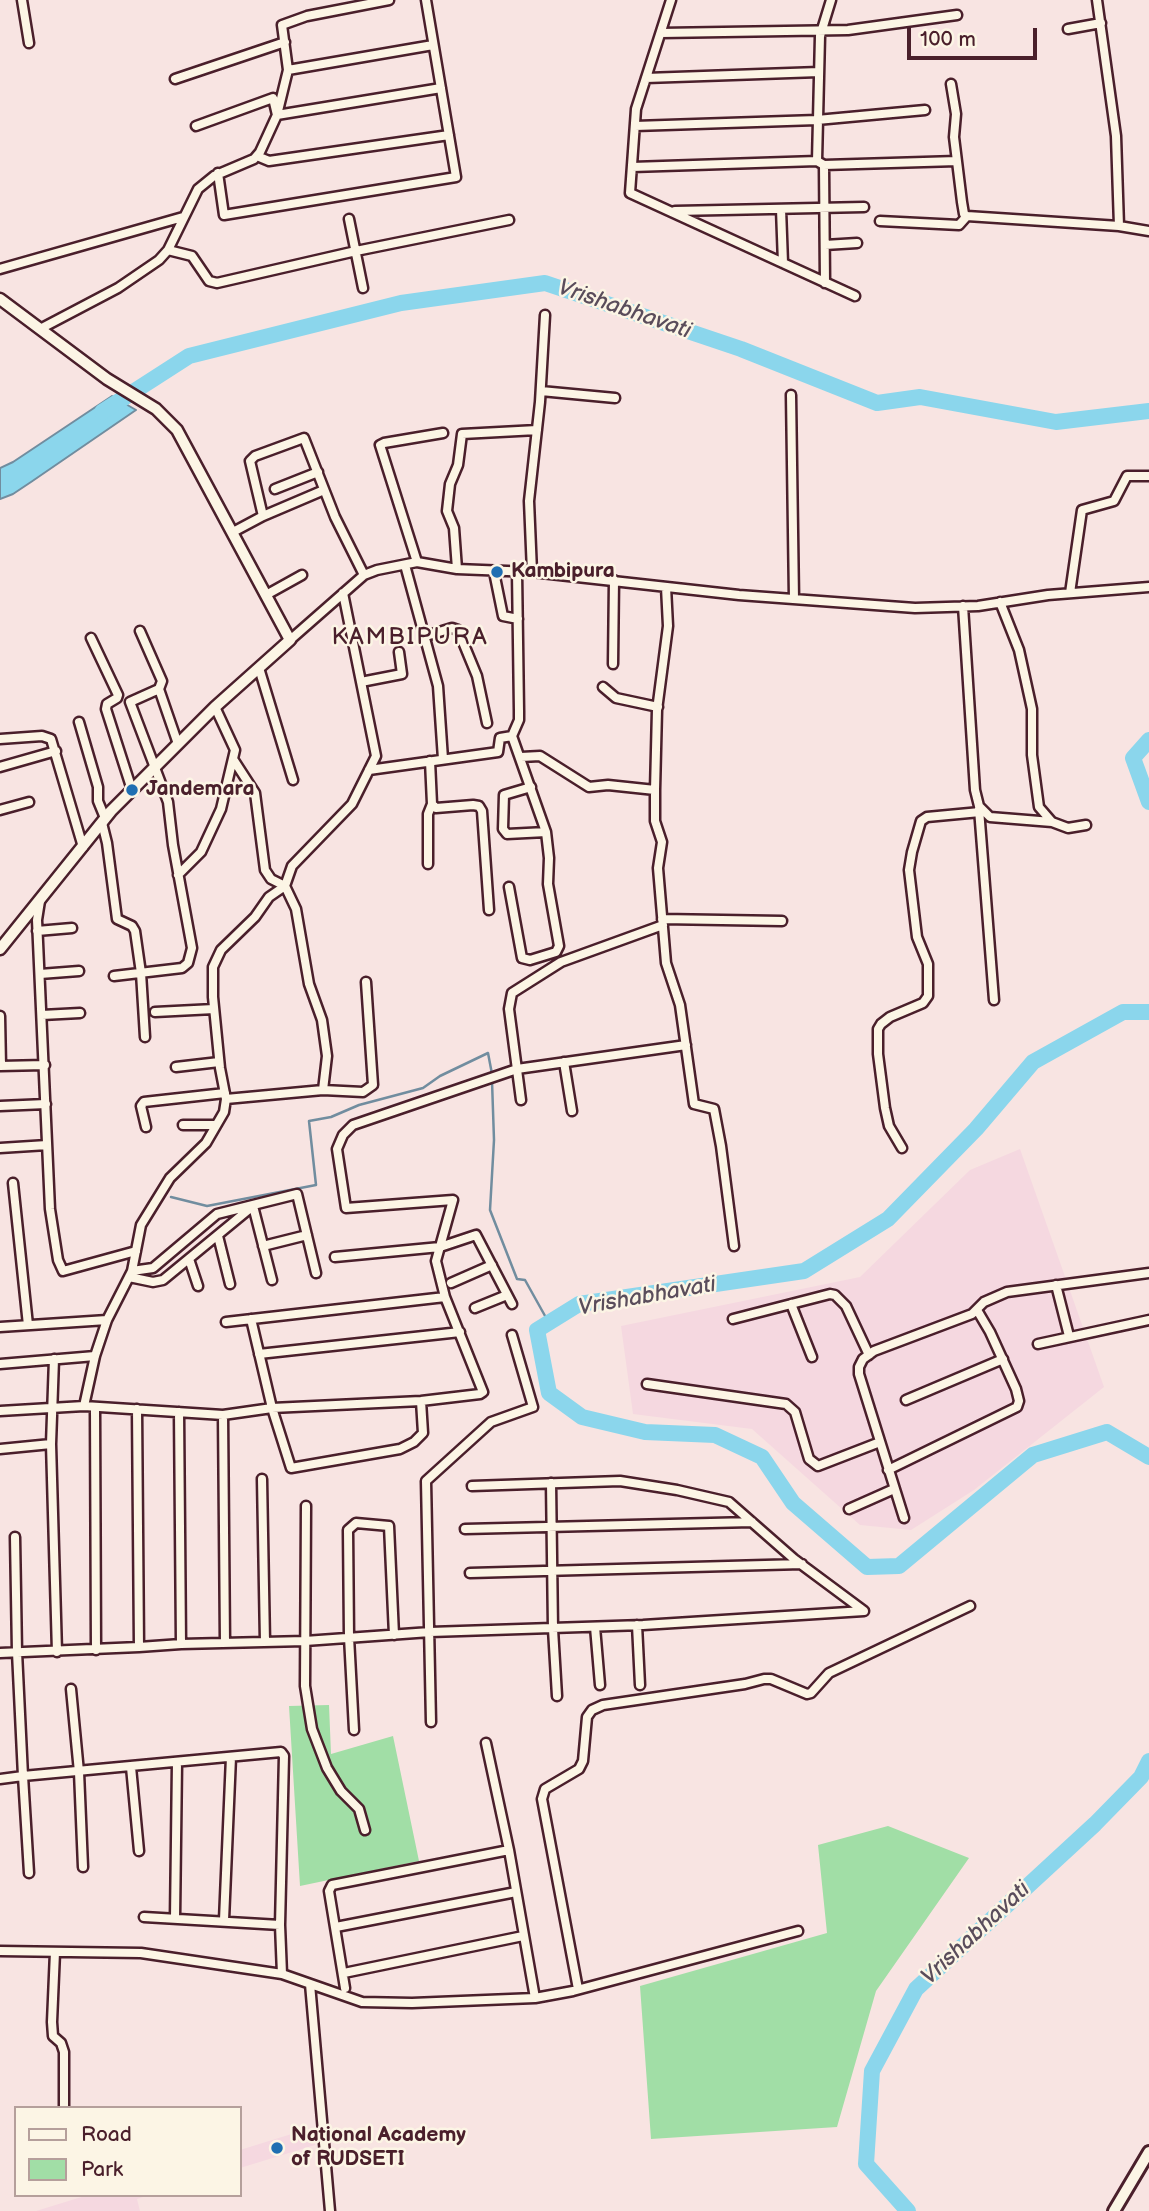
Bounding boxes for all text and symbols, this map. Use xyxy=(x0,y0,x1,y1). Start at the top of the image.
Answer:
scale bar xyxy=(911,14,1040,58)
text: 100 m xyxy=(920,27,976,52)
water label: Vrishabhavati xyxy=(554,274,694,346)
place label: Kambipura xyxy=(511,559,615,585)
marker: Kambipura xyxy=(489,564,505,580)
district label: KAMBIPURA xyxy=(333,624,487,652)
place label: Jandemara xyxy=(146,777,254,803)
marker: Jandemara xyxy=(124,782,140,798)
water label: Vrishabhavati xyxy=(576,1271,718,1323)
water label: Vrishabhavati xyxy=(916,1877,1036,1991)
legend xyxy=(14,2106,242,2197)
text: Road xyxy=(81,2122,132,2147)
place label: National Academy of RUDSETI xyxy=(291,2123,466,2173)
marker: National Academy of RUDSETI xyxy=(269,2140,285,2156)
text: Park xyxy=(81,2157,123,2182)

